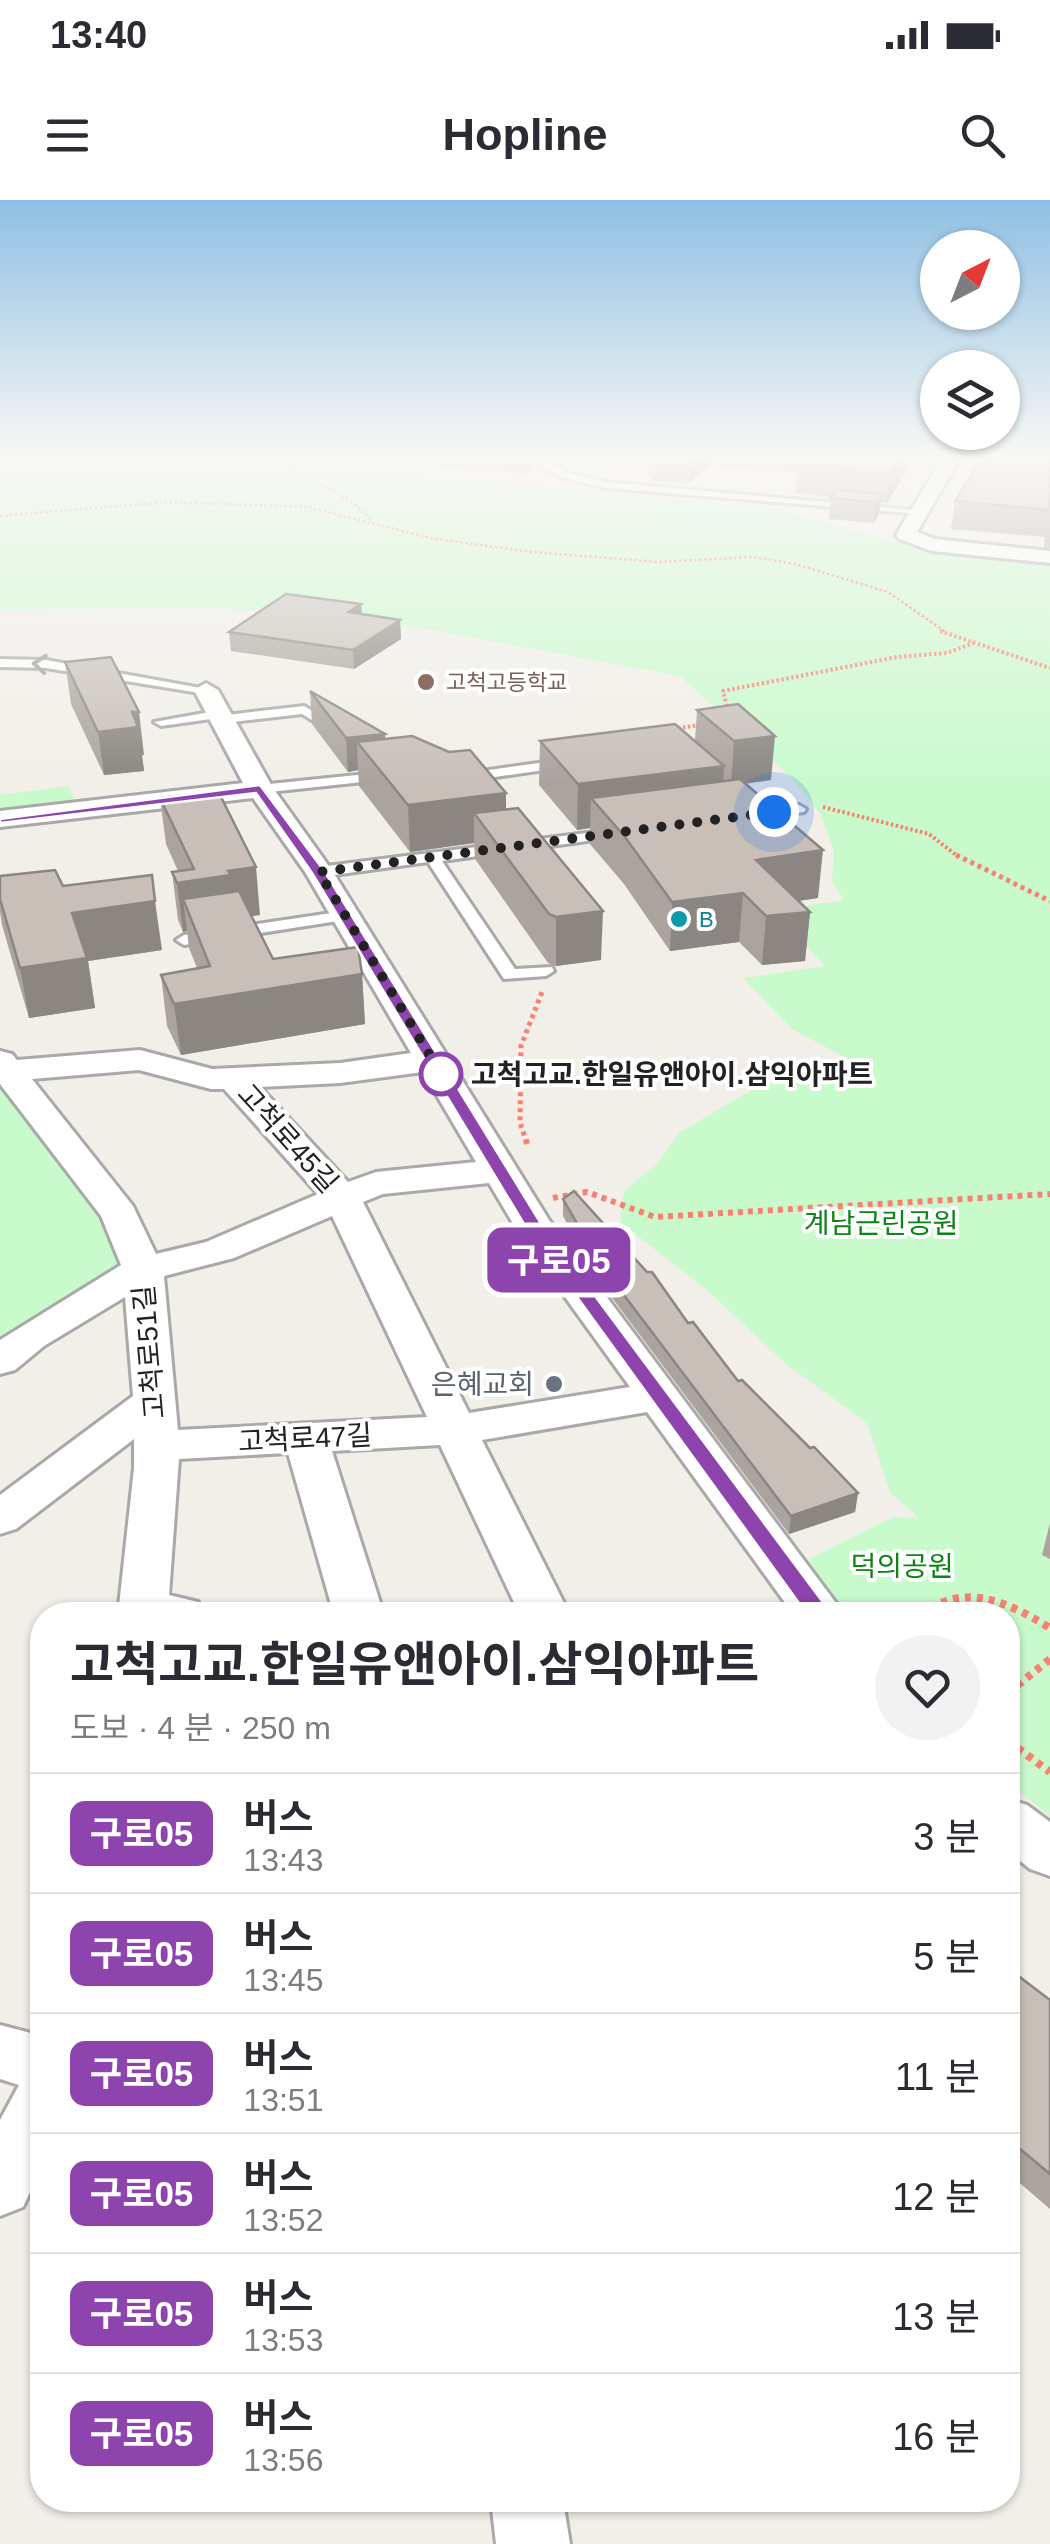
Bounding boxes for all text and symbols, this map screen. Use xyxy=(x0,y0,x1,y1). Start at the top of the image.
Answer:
text: 13:40 xyxy=(50,14,147,56)
icon: menu xyxy=(40,108,95,163)
icon: search xyxy=(955,108,1010,163)
text: Hopline xyxy=(443,109,608,160)
north arrow xyxy=(920,230,1020,330)
map controls xyxy=(920,230,1020,450)
button: layers xyxy=(920,350,1020,450)
one-way arrow xyxy=(32,654,48,675)
place label: 고척고등학교 xyxy=(446,670,567,695)
marker: 고척고등학교 xyxy=(415,671,437,693)
your location xyxy=(749,787,799,837)
place label: B xyxy=(699,907,714,932)
marker: B xyxy=(668,908,690,930)
marker: 고척고교.한일유앤아이.삼익아파트 xyxy=(420,1053,462,1095)
place label: 고척고교.한일유앤아이.삼익아파트 xyxy=(471,1059,873,1090)
street label: 고척로45길 xyxy=(231,1078,344,1199)
park label: 계남근린공원 xyxy=(804,1208,958,1239)
line badge: 구로05 xyxy=(489,1228,629,1292)
text: 구로05 xyxy=(507,1241,611,1280)
street label: 고척로51길 xyxy=(128,1284,171,1420)
place label: 은혜교회 xyxy=(431,1369,534,1400)
marker: 은혜교회 xyxy=(543,1373,565,1395)
street label: 고척로47길 xyxy=(237,1420,373,1457)
park label: 덕의공원 xyxy=(850,1551,954,1582)
button: heart xyxy=(875,1635,980,1740)
text: 고척고교.한일유앤아이.삼익아파트 xyxy=(70,1638,759,1691)
text: 도보 · 4 분 · 250 m xyxy=(70,1710,331,1746)
text: 버스 xyxy=(243,1797,313,1839)
text: 구로05 xyxy=(90,1814,193,1853)
text: 3 분 xyxy=(913,1816,980,1858)
text: 13:43 xyxy=(243,1842,323,1878)
text: 버스 xyxy=(243,1917,313,1959)
text: 구로05 xyxy=(90,1934,193,1973)
text: 5 분 xyxy=(913,1936,980,1978)
text: 13:45 xyxy=(243,1962,323,1998)
text: 버스 xyxy=(243,2037,313,2079)
text: 구로05 xyxy=(90,2054,193,2093)
text: 11 분 xyxy=(895,2056,980,2098)
text: 13:51 xyxy=(243,2082,323,2118)
text: 버스 xyxy=(243,2157,313,2199)
text: 구로05 xyxy=(90,2174,193,2213)
text: 12 분 xyxy=(892,2176,980,2218)
text: 13:52 xyxy=(243,2202,323,2238)
text: 버스 xyxy=(243,2277,313,2319)
text: 구로05 xyxy=(90,2294,193,2333)
text: 13 분 xyxy=(892,2296,980,2338)
text: 13:53 xyxy=(243,2322,323,2358)
text: 버스 xyxy=(243,2397,313,2439)
text: 구로05 xyxy=(90,2414,193,2453)
text: 16 분 xyxy=(892,2416,980,2458)
text: 13:56 xyxy=(243,2442,323,2478)

